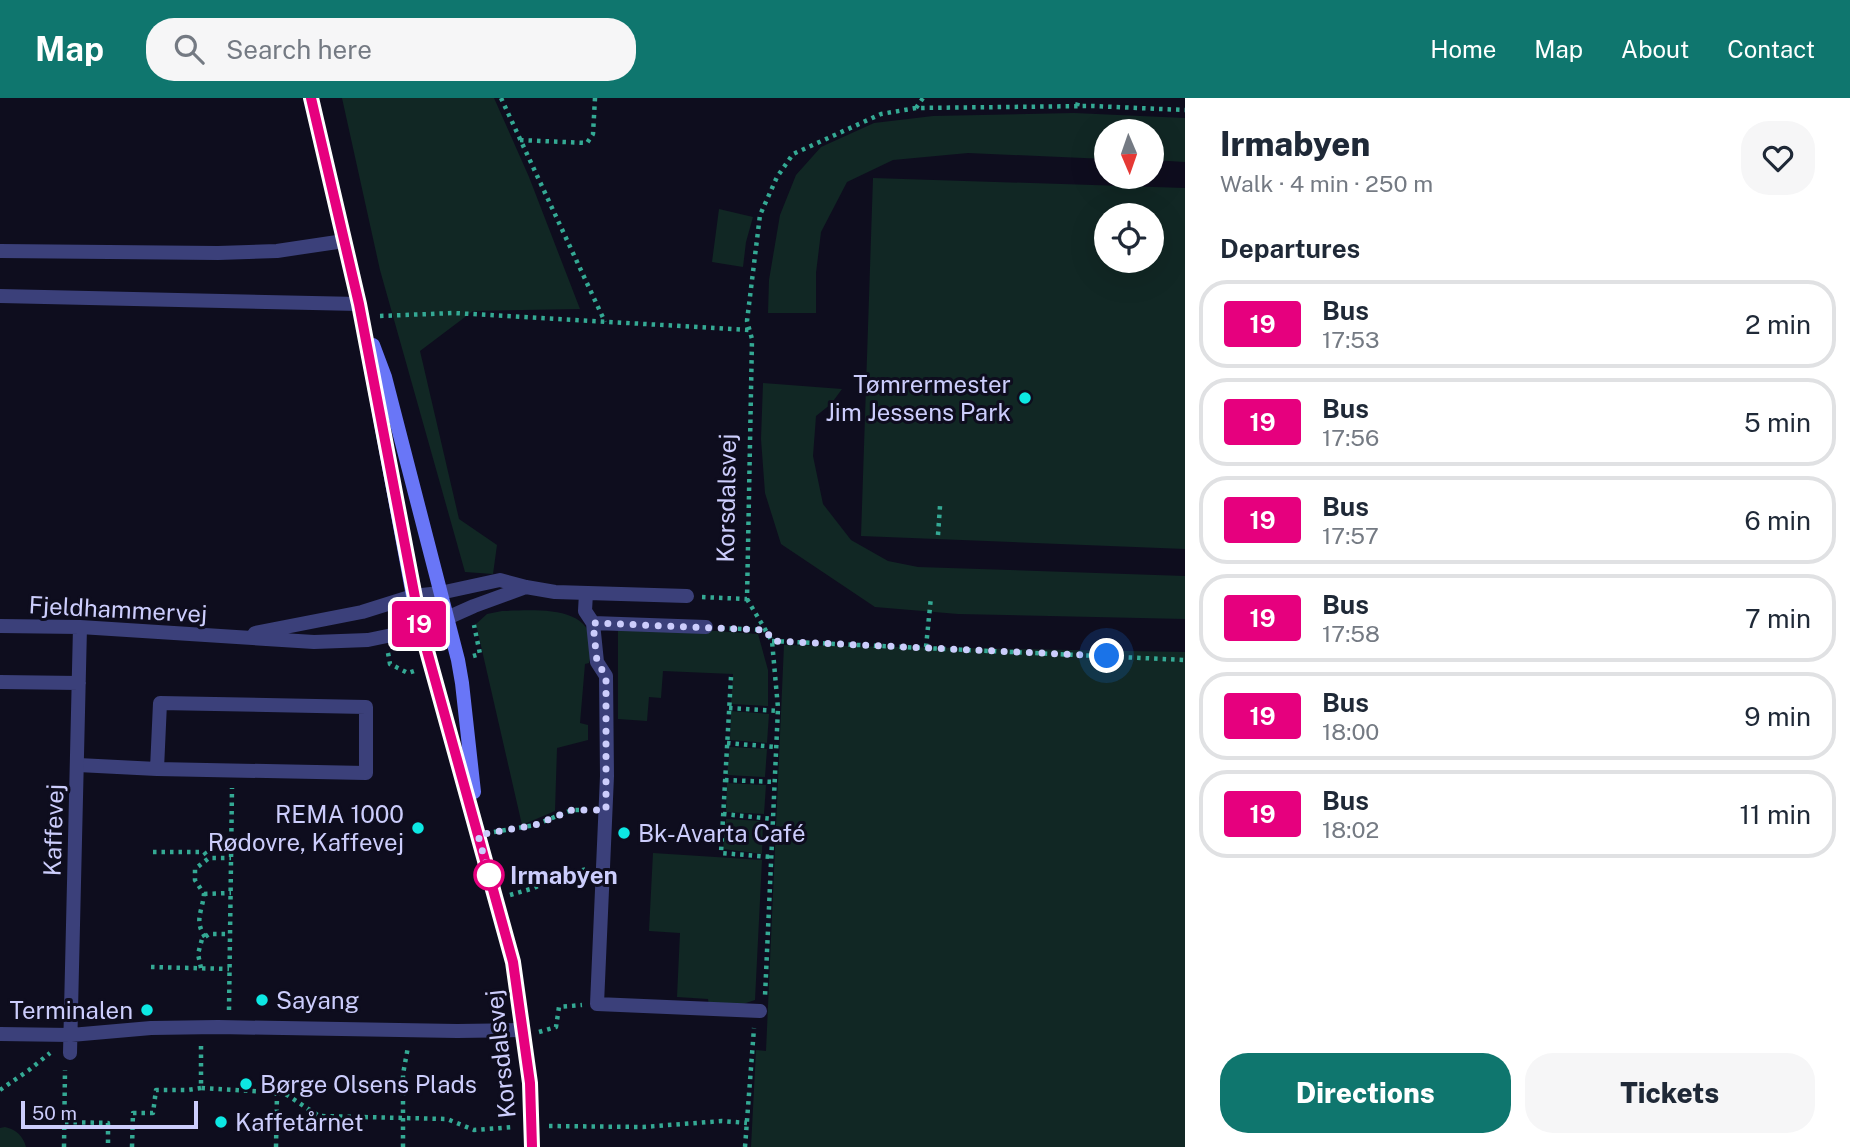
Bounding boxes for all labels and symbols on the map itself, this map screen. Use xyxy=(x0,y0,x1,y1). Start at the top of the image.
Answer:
north arrow xyxy=(1094,119,1164,189)
place label: Tømrermester Jim Jessens Park xyxy=(825,370,1011,426)
marker: Tømrermester Jim Jessens Park xyxy=(1017,390,1033,406)
street label: Korsdalsvej xyxy=(711,433,741,563)
street label: Fjeldhammervej xyxy=(28,590,208,628)
line badge: 19 xyxy=(388,601,450,647)
your location xyxy=(1089,638,1124,673)
street label: Kaffevej xyxy=(37,783,69,877)
place label: REMA 1000 Rødovre, Kaffevej xyxy=(208,800,404,856)
place label: Bk-Avarta Café xyxy=(638,819,806,847)
marker: REMA 1000 Rødovre, Kaffevej xyxy=(410,820,426,836)
marker: Bk-Avarta Café xyxy=(616,825,632,841)
marker: Irmabyen xyxy=(474,860,504,890)
place label: Irmabyen xyxy=(510,861,618,889)
place label: Sayang xyxy=(276,986,359,1014)
street label: Korsdalsvej xyxy=(479,988,521,1120)
marker: Sayang xyxy=(254,992,270,1008)
place label: Terminalen xyxy=(9,996,133,1024)
marker: Terminalen xyxy=(139,1002,155,1018)
place label: Børge Olsens Plads xyxy=(260,1070,477,1098)
marker: Børge Olsens Plads xyxy=(238,1076,254,1092)
scale bar xyxy=(21,1098,198,1130)
place label: Kaffetårnet xyxy=(235,1108,364,1136)
marker: Kaffetårnet xyxy=(213,1114,229,1130)

